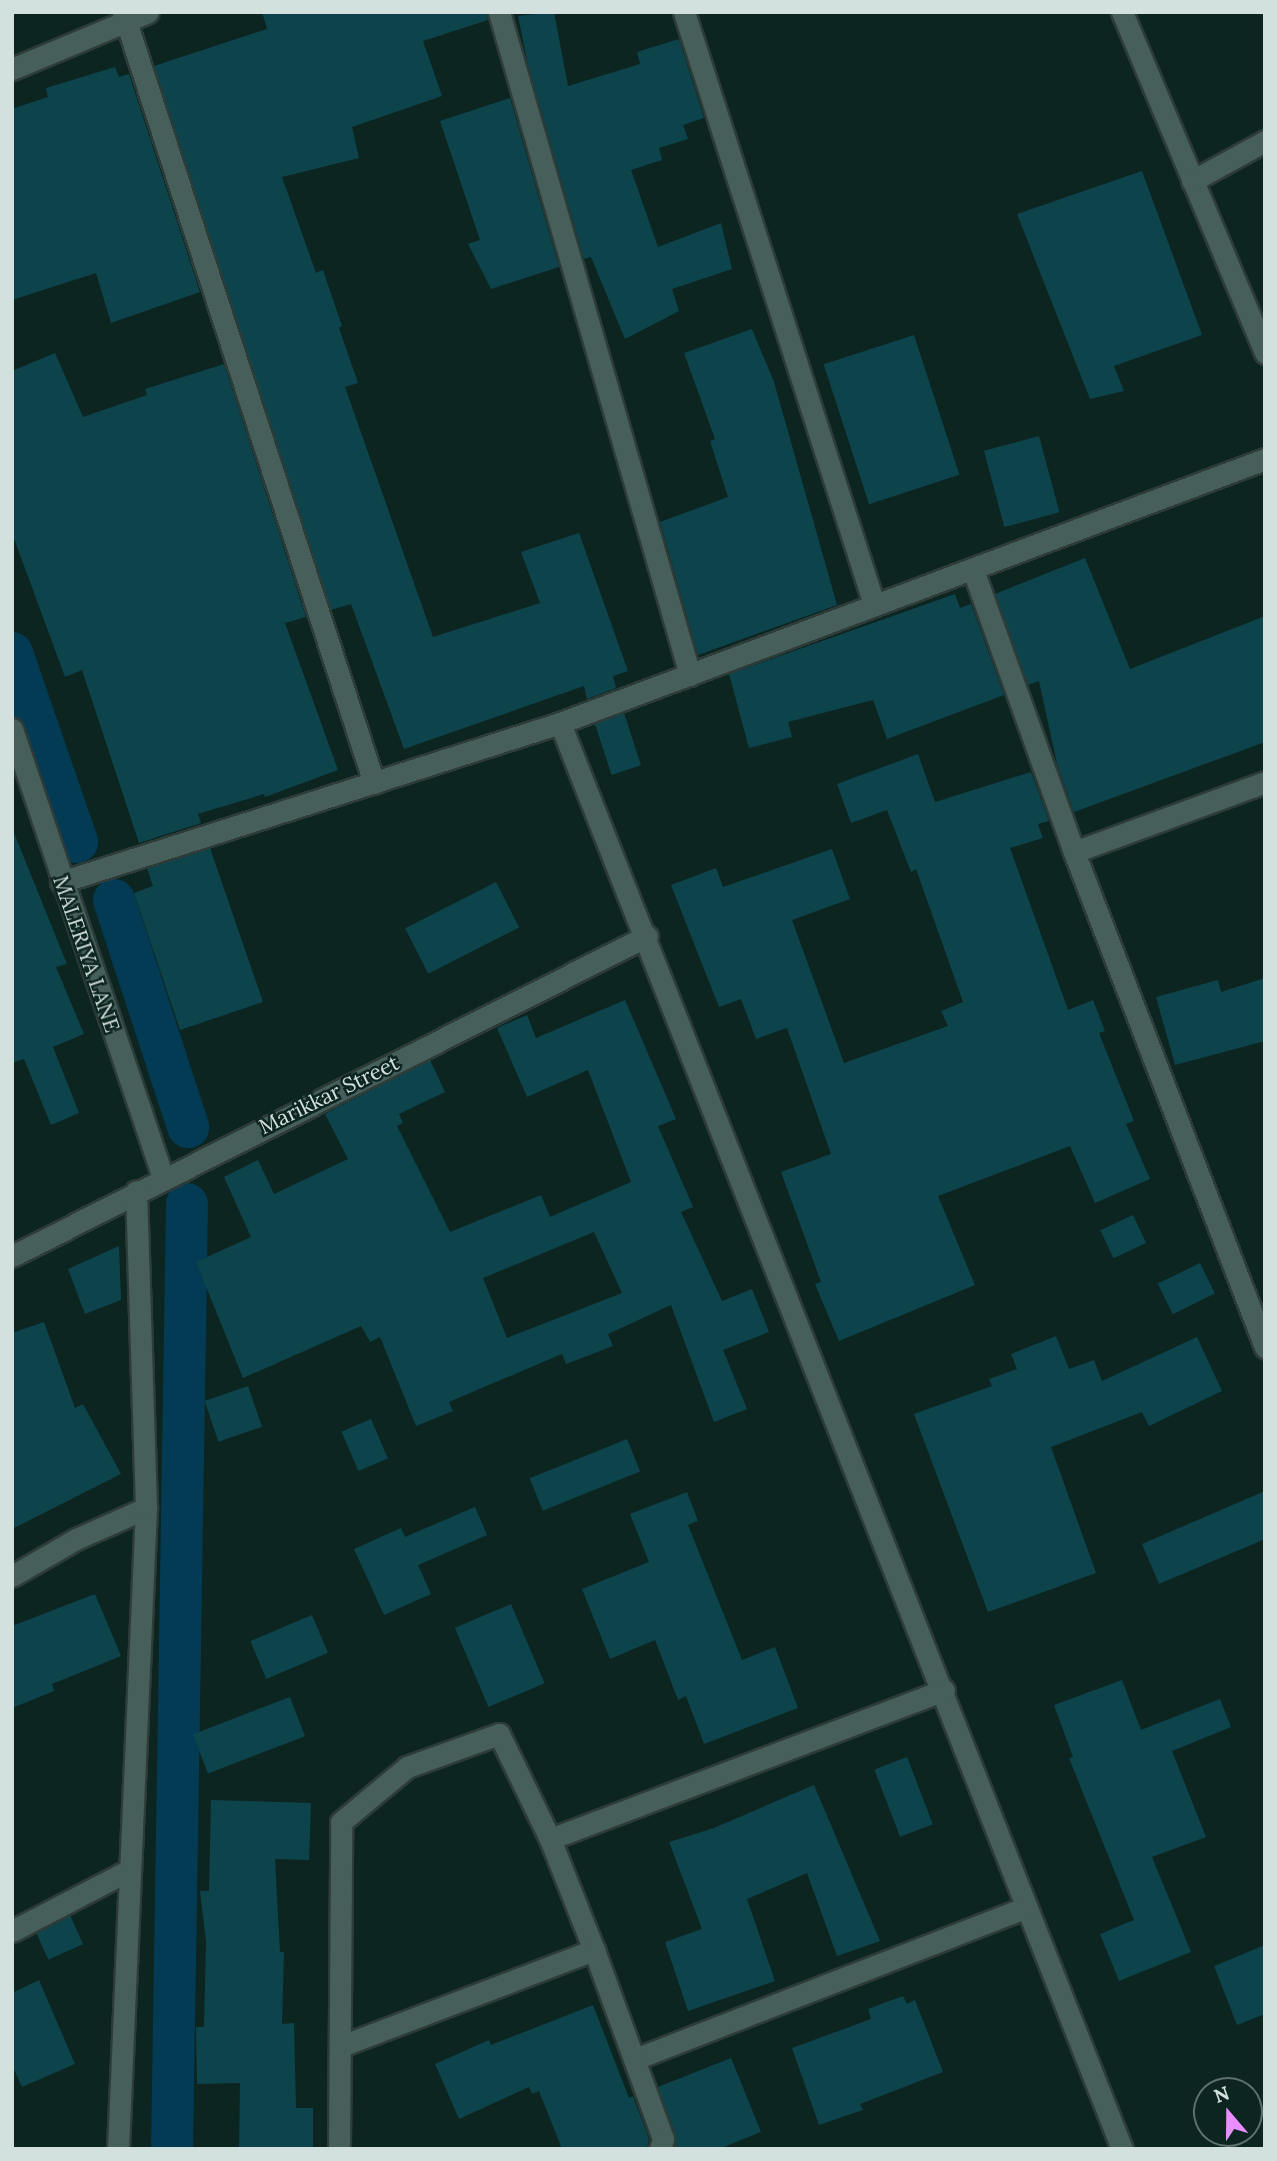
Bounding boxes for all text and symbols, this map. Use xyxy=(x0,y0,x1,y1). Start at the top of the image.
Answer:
street label: MALERIYA LANE xyxy=(47,872,125,1036)
street label: Marikkar Street xyxy=(255,1050,403,1140)
north arrow xyxy=(1193,2077,1263,2147)
text: N xyxy=(1210,2080,1233,2108)

